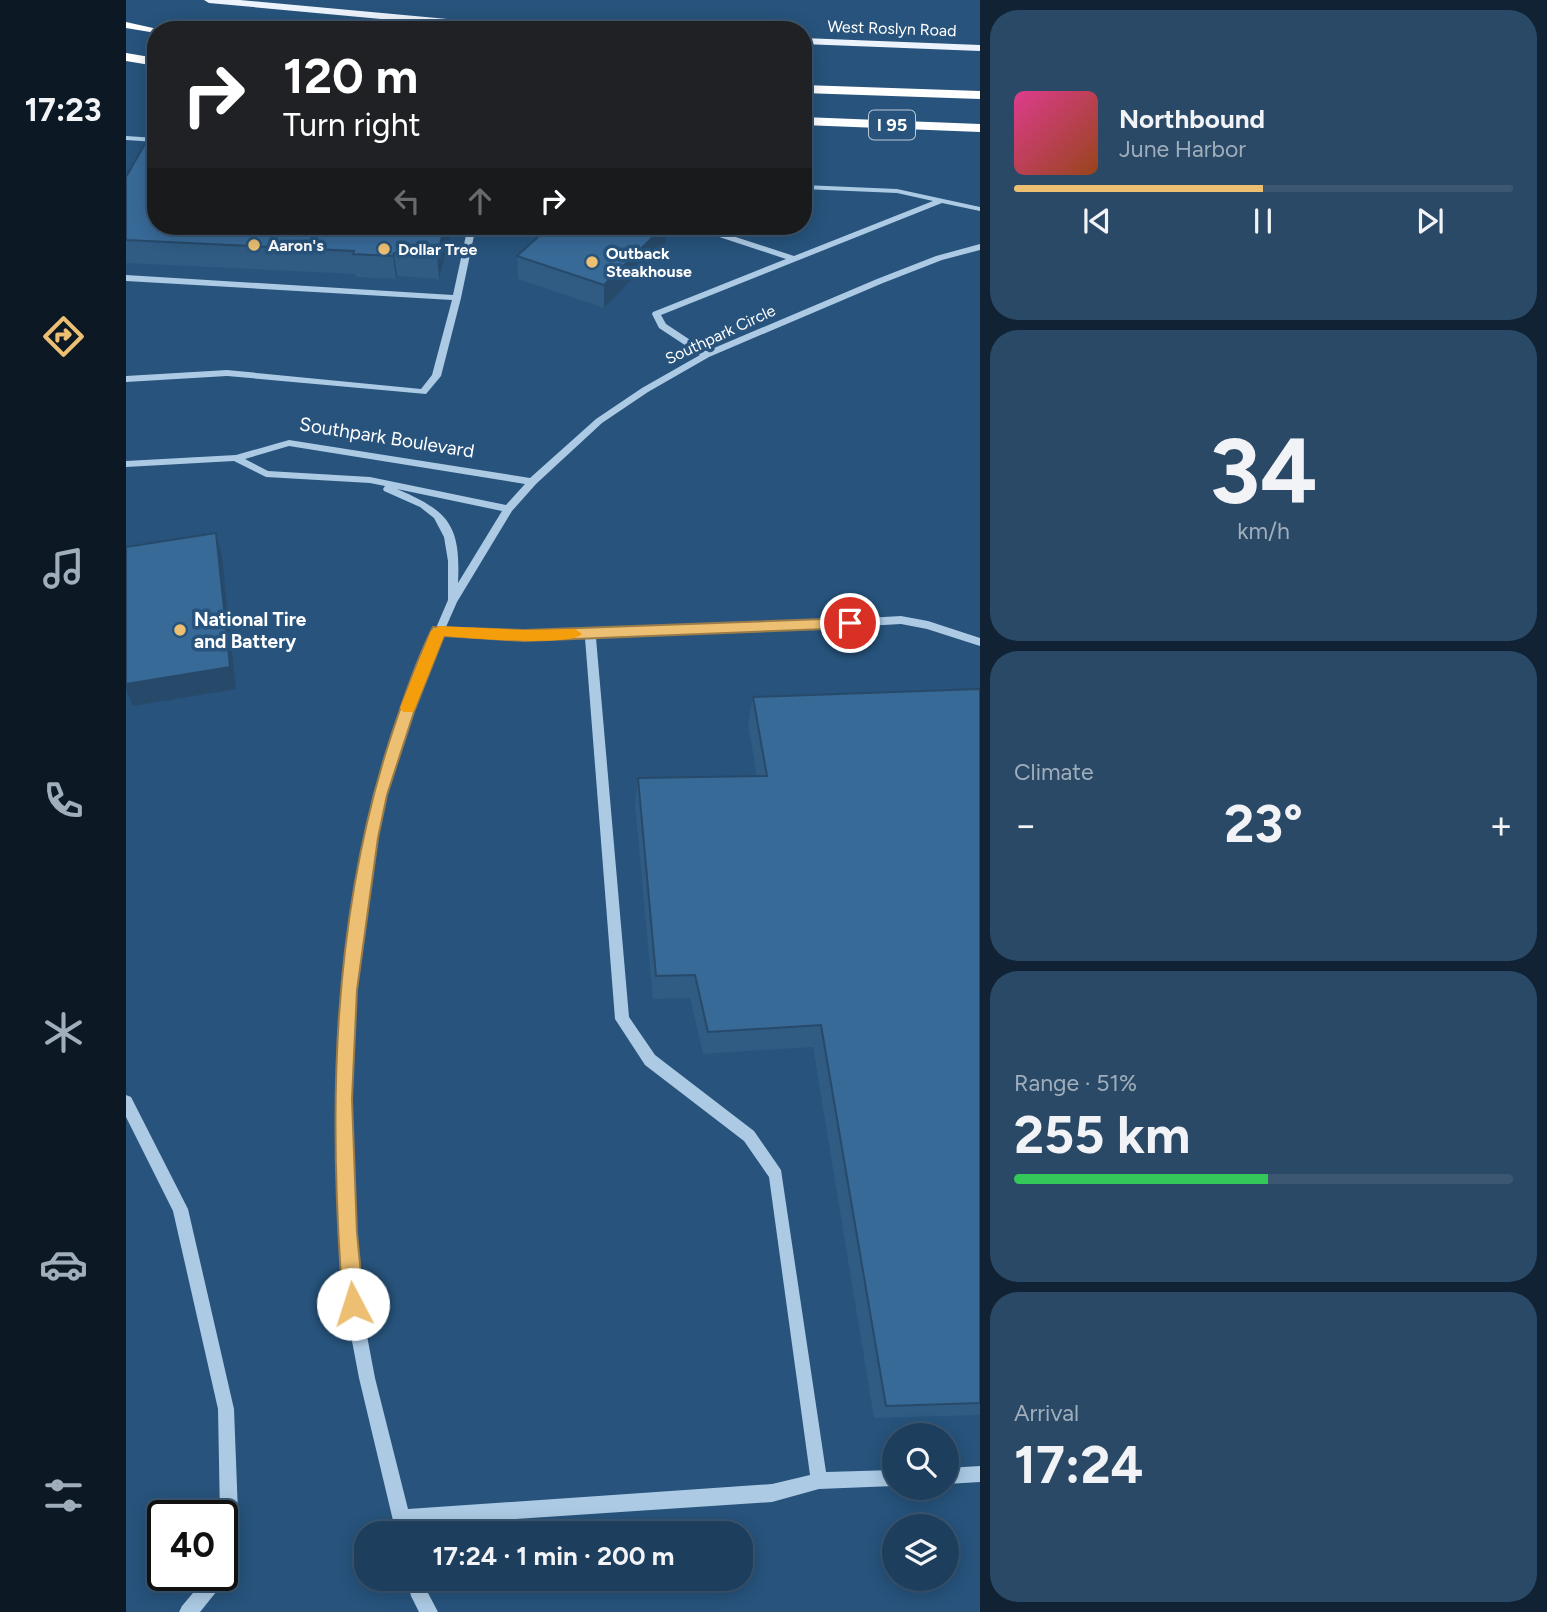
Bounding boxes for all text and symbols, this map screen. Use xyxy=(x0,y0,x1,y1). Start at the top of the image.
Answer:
street label: West Roslyn Road xyxy=(827,17,957,40)
text: 120 m xyxy=(283,46,418,105)
icon: right xyxy=(168,49,259,140)
text: 17:23 xyxy=(24,91,102,129)
text: Northbound xyxy=(1119,103,1265,135)
text: Turn right xyxy=(283,106,421,144)
road number: I 95 xyxy=(869,110,915,140)
text: June Harbor xyxy=(1119,135,1246,163)
icon: left xyxy=(388,182,426,220)
icon: ahead xyxy=(461,182,499,220)
icon: right xyxy=(534,182,572,220)
icon: previous xyxy=(1078,202,1116,240)
icon: pause xyxy=(1244,202,1282,240)
icon: next xyxy=(1411,202,1449,240)
place label: Aaron's xyxy=(268,236,324,255)
marker: Aaron's xyxy=(246,237,262,253)
place label: Dollar Tree xyxy=(398,240,477,259)
marker: Dollar Tree xyxy=(376,241,392,257)
place label: Outback Steakhouse xyxy=(606,244,692,281)
marker: Outback Steakhouse xyxy=(584,254,600,270)
street label: Southpark Circle xyxy=(662,301,779,368)
icon: directions xyxy=(39,312,88,361)
street label: Southpark Boulevard xyxy=(298,412,476,463)
text: 34 xyxy=(1209,417,1318,526)
text: km/h xyxy=(1237,517,1290,545)
icon: music xyxy=(39,544,88,593)
pin xyxy=(820,593,880,653)
icon: arrive xyxy=(831,604,869,642)
place label: National Tire and Battery xyxy=(194,608,307,653)
marker: National Tire and Battery xyxy=(172,622,188,638)
text: Climate xyxy=(1014,758,1093,786)
icon: phone xyxy=(39,776,88,825)
text: 23° xyxy=(1224,793,1303,855)
text: − xyxy=(1014,802,1038,848)
text: + xyxy=(1489,802,1513,848)
icon: climate xyxy=(39,1008,88,1057)
text: Range · 51% xyxy=(1014,1069,1137,1097)
text: 255 km xyxy=(1014,1104,1190,1166)
icon: car xyxy=(39,1240,88,1289)
position arrow xyxy=(316,1267,390,1341)
text: Arrival xyxy=(1014,1399,1079,1427)
map controls xyxy=(882,1423,959,1591)
button: search xyxy=(882,1423,959,1500)
text: 17:24 xyxy=(1014,1434,1144,1496)
icon: filters xyxy=(39,1471,88,1520)
speed limit sign: 40 xyxy=(147,1500,238,1591)
button: layers xyxy=(882,1514,959,1591)
text: 17:24 · 1 min · 200 m xyxy=(432,1540,675,1572)

